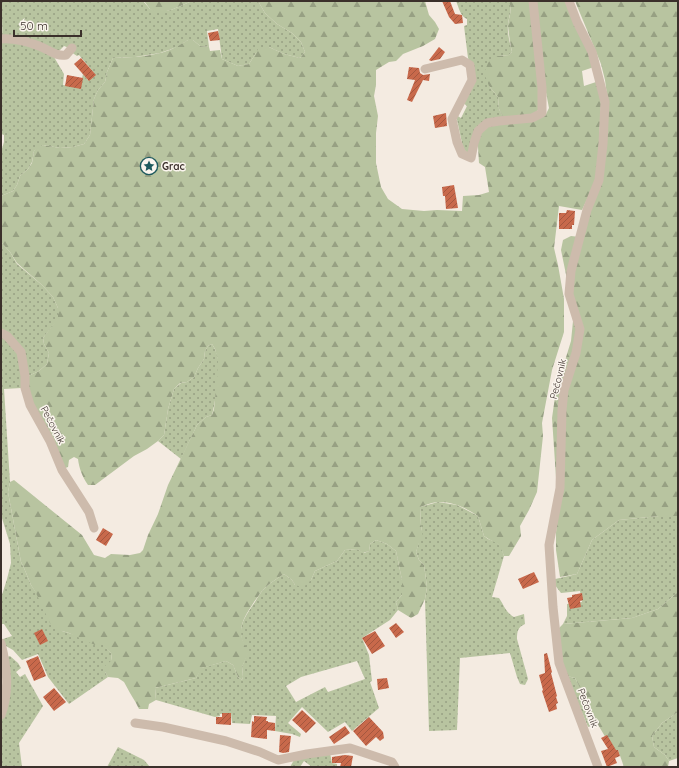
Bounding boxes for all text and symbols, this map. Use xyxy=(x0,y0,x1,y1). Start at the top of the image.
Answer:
scale bar xyxy=(14,12,81,38)
text: 50 m xyxy=(20,18,48,33)
place icon: Grac xyxy=(139,156,159,176)
place label: Grac xyxy=(162,160,185,173)
street label: Pečovnik xyxy=(547,357,569,401)
street label: Pečovnik xyxy=(38,404,68,446)
street label: Pečovnik xyxy=(575,686,601,730)

